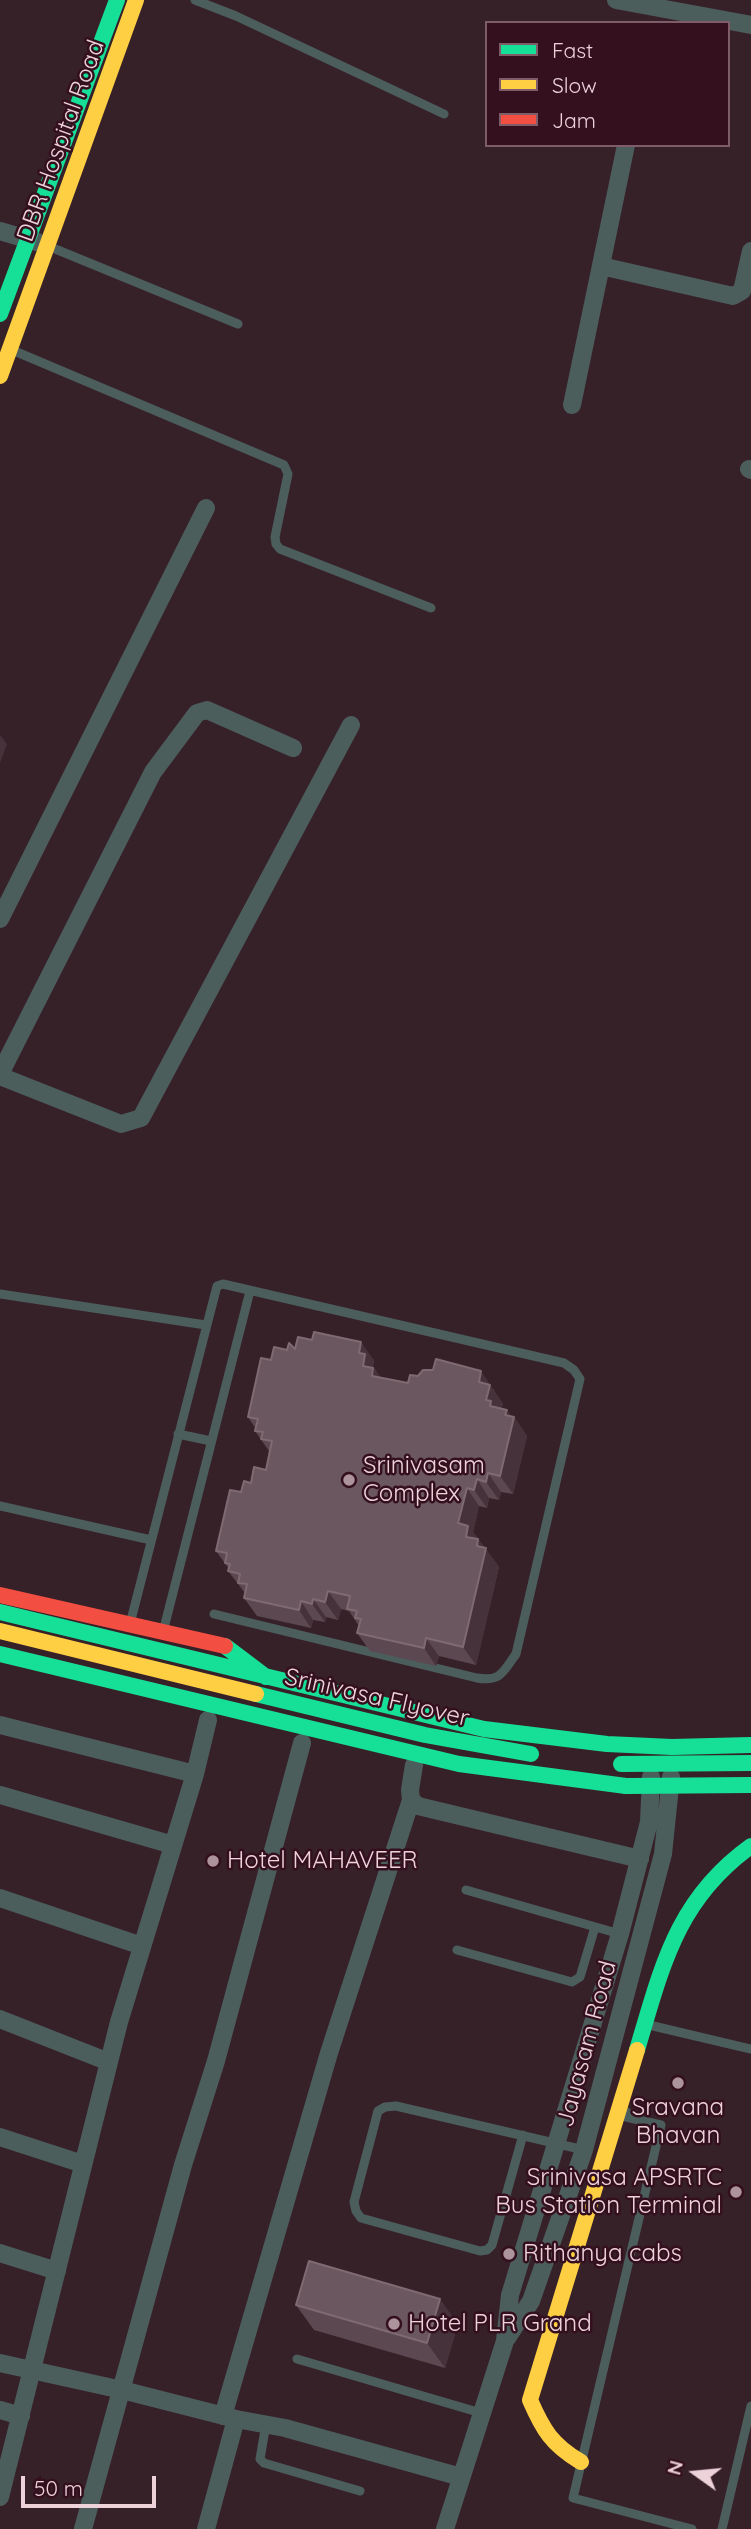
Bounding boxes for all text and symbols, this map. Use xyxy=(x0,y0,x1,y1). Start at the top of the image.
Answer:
legend xyxy=(485,21,730,147)
street label: DBR Hospital Road xyxy=(11,36,111,246)
text: Fast xyxy=(552,37,593,63)
text: Slow xyxy=(552,72,597,98)
text: Jam xyxy=(552,107,596,133)
place label: Srinivasam Complex xyxy=(363,1452,485,1508)
marker: Srinivasam Complex xyxy=(341,1472,357,1488)
street label: Srinivasa Flyover xyxy=(282,1663,472,1733)
place label: Hotel MAHAVEER xyxy=(227,1847,418,1875)
marker: Hotel MAHAVEER xyxy=(205,1853,221,1869)
street label: Jayasam Road xyxy=(551,1958,623,2130)
marker: Sravana Bhavan xyxy=(670,2075,686,2091)
place label: Sravana Bhavan xyxy=(632,2094,724,2150)
place label: Srinivasa APSRTC Bus Station Terminal xyxy=(495,2164,722,2220)
marker: Srinivasa APSRTC Bus Station Terminal xyxy=(728,2184,744,2200)
place label: Rithanya cabs xyxy=(523,2240,682,2268)
marker: Rithanya cabs xyxy=(501,2246,517,2262)
place label: Hotel PLR Grand xyxy=(408,2310,592,2338)
marker: Hotel PLR Grand xyxy=(386,2316,402,2332)
north arrow xyxy=(660,2438,730,2508)
text: N xyxy=(661,2458,688,2477)
scale bar xyxy=(24,2462,159,2506)
text: 50 m xyxy=(34,2475,83,2501)

